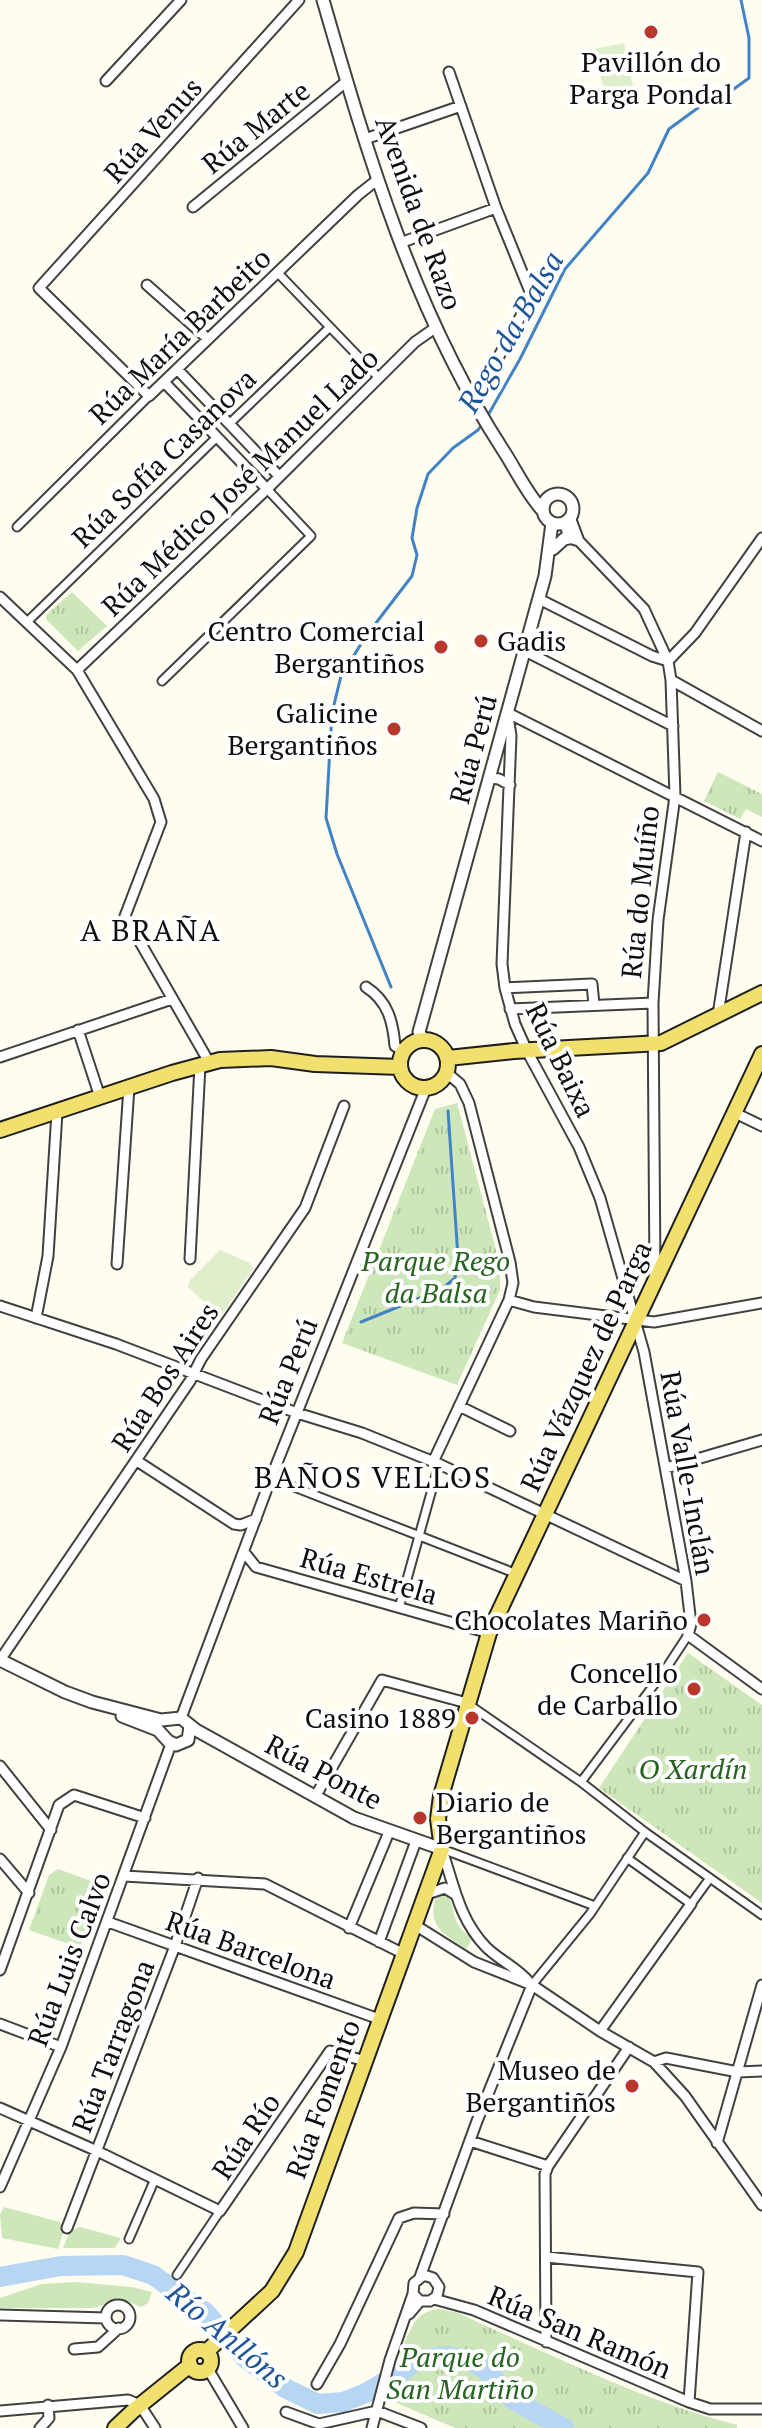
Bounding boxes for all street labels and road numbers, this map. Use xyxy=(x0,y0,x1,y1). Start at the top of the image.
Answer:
street label: Rúa Venus xyxy=(96,69,210,190)
street label: Rúa Marte xyxy=(194,72,317,181)
street label: Avenida de Razo xyxy=(367,111,472,315)
street label: Rúa María Barbeito xyxy=(81,239,279,432)
street label: Rúa Médico José Manuel Lado xyxy=(93,339,386,624)
street label: Rúa Sofía Casanova xyxy=(64,360,264,555)
street label: Rúa Perú xyxy=(440,690,505,808)
street label: Rúa do Muíño xyxy=(612,804,667,980)
street label: Rúa Baixa xyxy=(518,996,605,1123)
street label: Rúa Vázquez de Parga xyxy=(511,1235,660,1497)
street label: Rúa Bos Aires xyxy=(103,1295,227,1458)
street label: Rúa Perú xyxy=(249,1312,326,1429)
street label: Rúa Valle-Inclán xyxy=(652,1368,725,1578)
street label: Rúa Estrela xyxy=(296,1538,442,1613)
street label: Rúa Ponte xyxy=(259,1725,389,1818)
street label: Rúa Luis Calvo xyxy=(18,1867,119,2051)
street label: Rúa Barcelona xyxy=(161,1902,341,1997)
street label: Rúa Tarragona xyxy=(63,1954,162,2137)
street label: Rúa Fomento xyxy=(277,2014,368,2183)
street label: Rúa Río xyxy=(203,2085,288,2186)
street label: Rúa San Ramón xyxy=(483,2276,678,2387)

